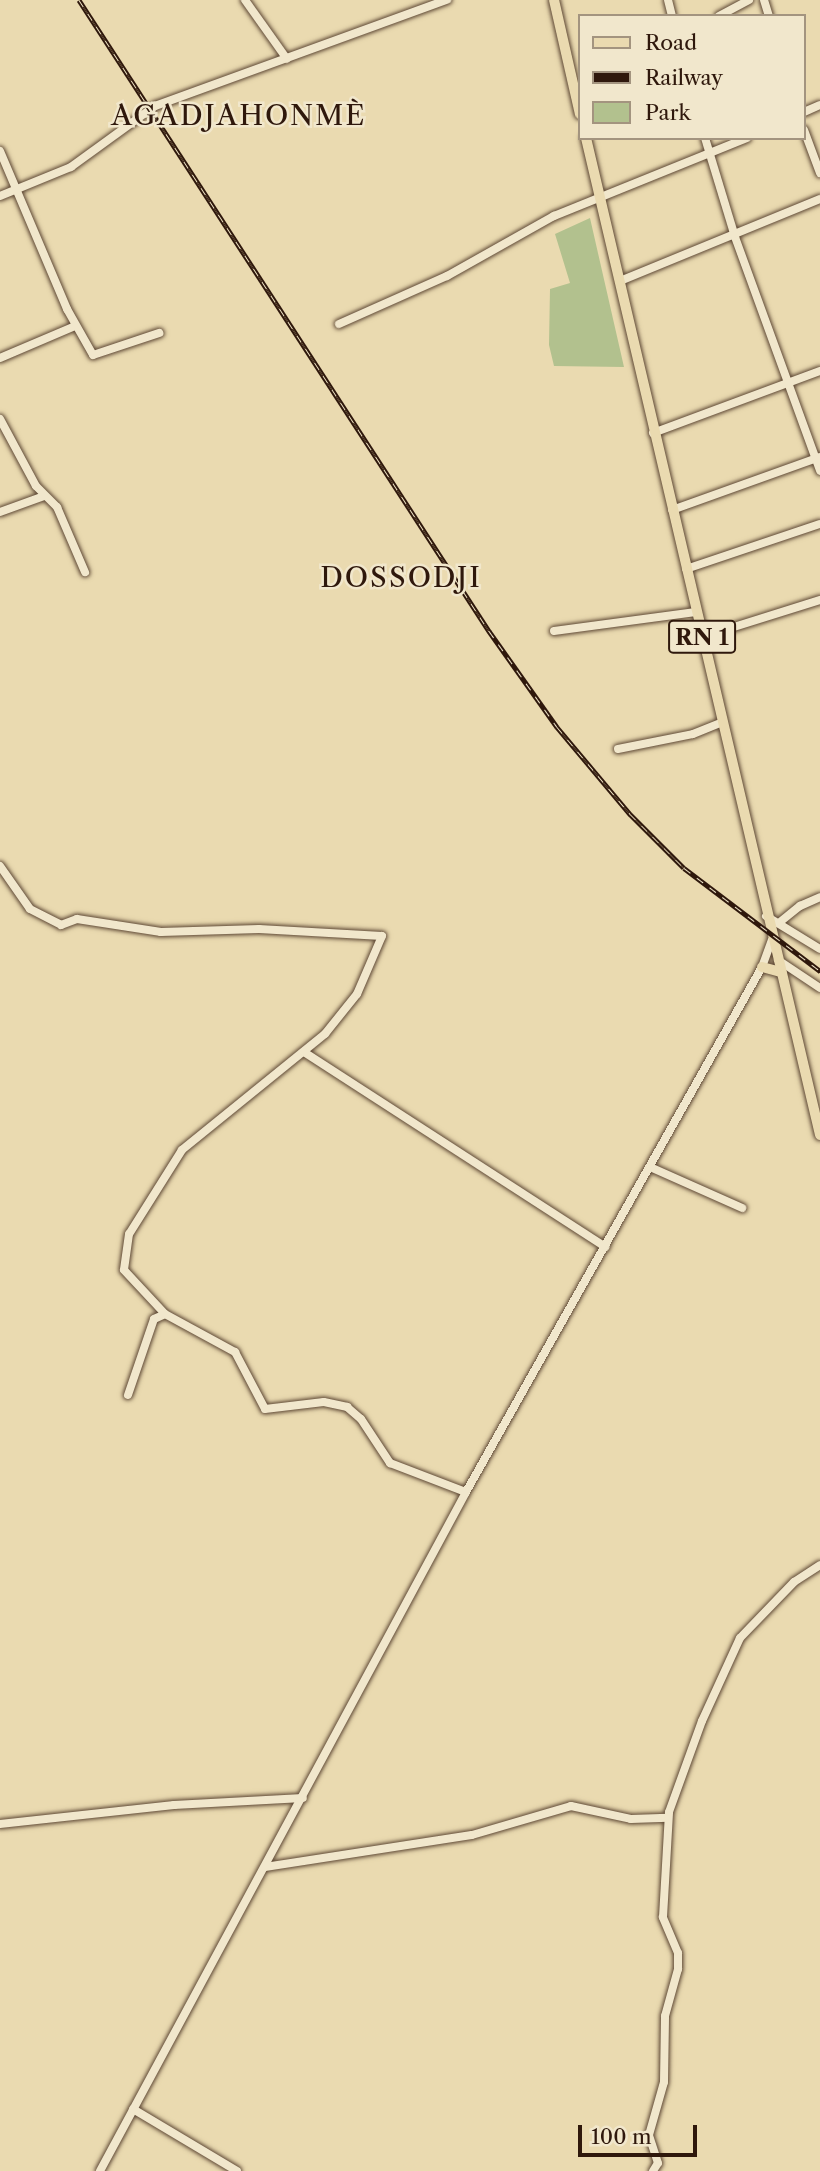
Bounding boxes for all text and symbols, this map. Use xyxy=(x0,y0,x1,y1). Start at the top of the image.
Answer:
legend xyxy=(578,14,806,140)
text: Road xyxy=(645,30,697,55)
text: Railway xyxy=(645,65,723,90)
district label: AGADJAHONMÈ xyxy=(113,98,365,132)
text: Park xyxy=(645,100,691,125)
district label: DOSSODJI xyxy=(321,560,481,594)
road number: RN 1 xyxy=(667,618,737,656)
scale bar xyxy=(582,2112,701,2156)
text: 100 m xyxy=(591,2124,652,2149)

